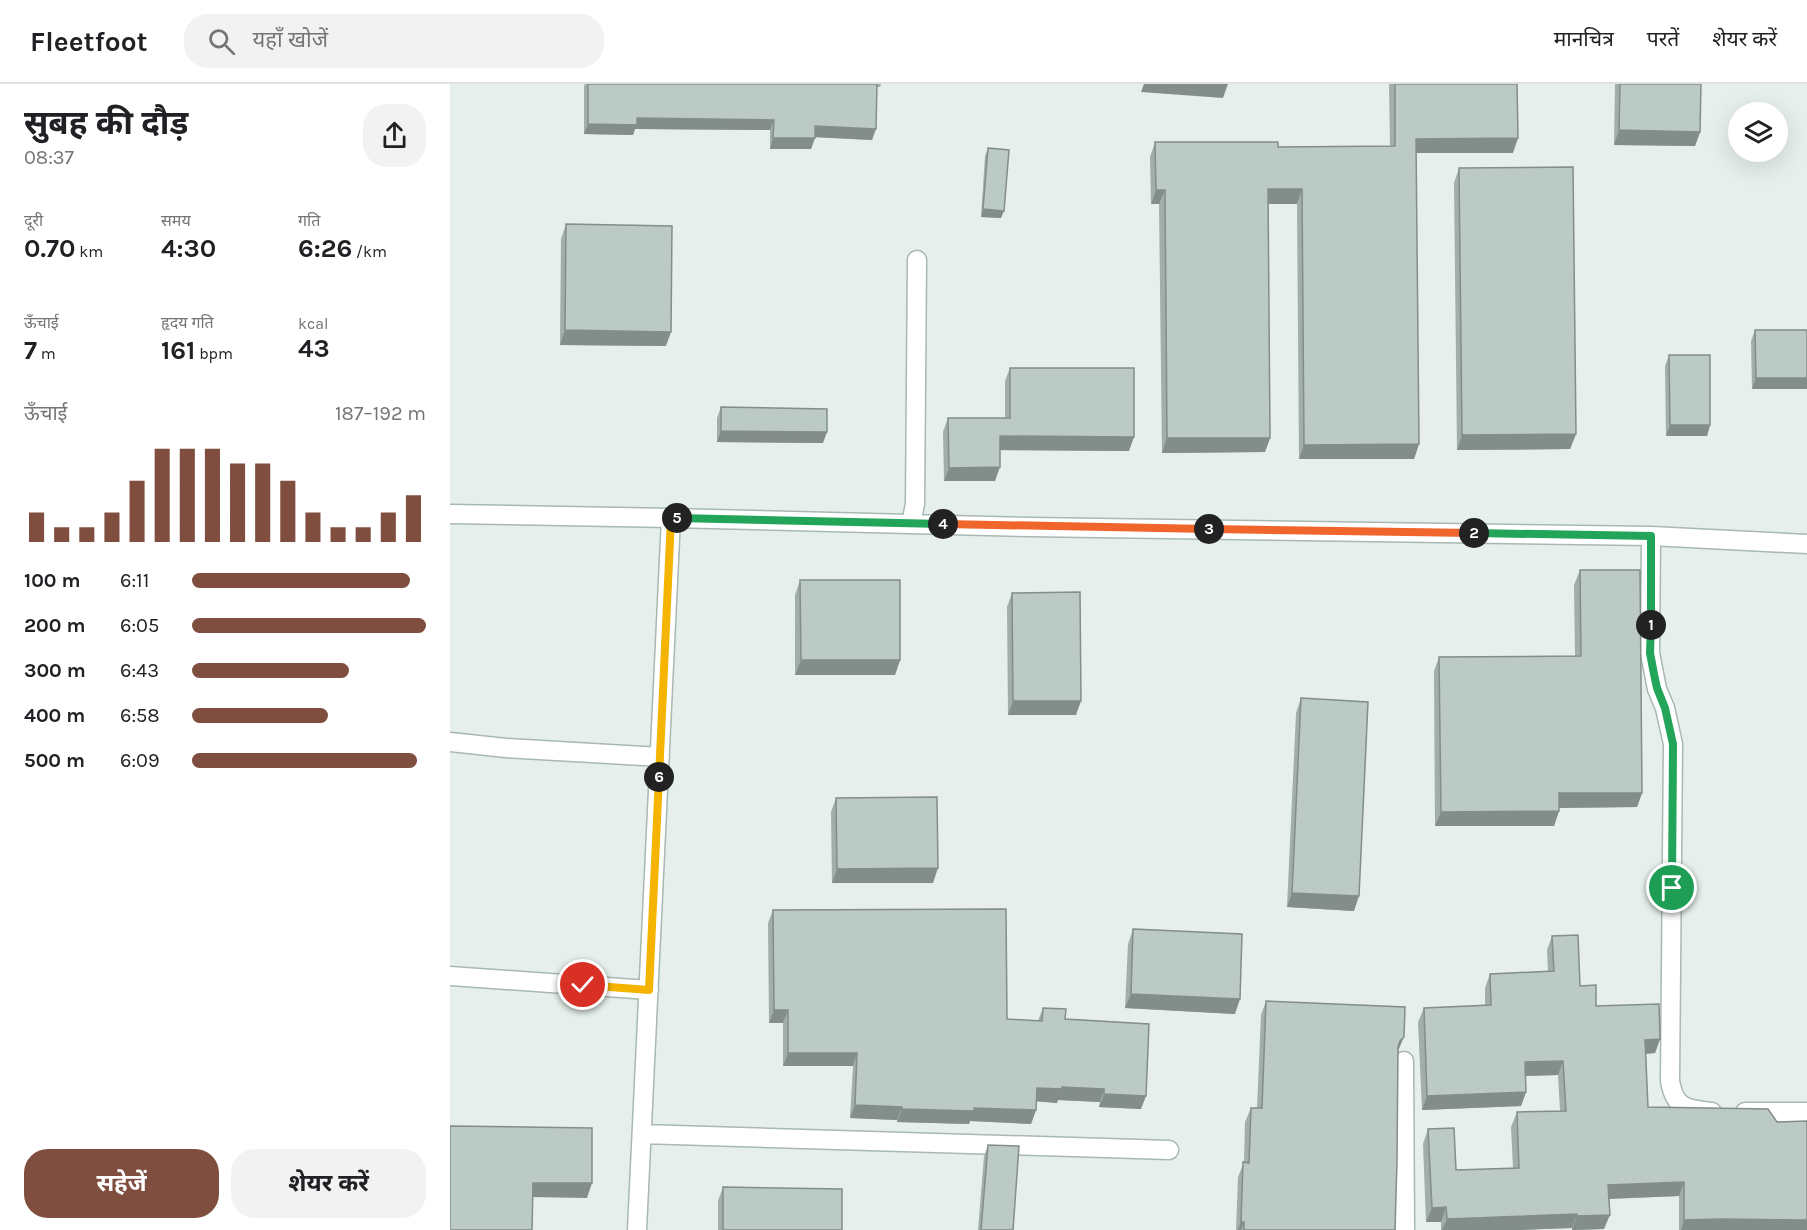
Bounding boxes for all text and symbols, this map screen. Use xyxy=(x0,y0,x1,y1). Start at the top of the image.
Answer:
search box xyxy=(184,14,604,68)
text: Fleetfoot xyxy=(30,25,148,58)
icon: search xyxy=(205,25,238,58)
text: यहाँ खोजें xyxy=(253,27,328,53)
text: मानचित्र xyxy=(1554,27,1614,51)
text: परतें xyxy=(1647,27,1679,51)
text: शेयर करें xyxy=(1712,27,1777,51)
map controls xyxy=(1728,102,1788,162)
button: layers xyxy=(1728,102,1788,162)
text: सुबह की दौड़ xyxy=(24,104,188,142)
button: share xyxy=(363,104,426,167)
text: 08:37 xyxy=(24,146,74,169)
text: दूरी xyxy=(24,211,43,230)
text: समय xyxy=(161,211,191,230)
text: गति xyxy=(298,211,320,230)
text: 0.70 xyxy=(24,233,75,264)
text: 4:30 xyxy=(161,233,216,264)
text: 6:26 xyxy=(298,233,352,264)
text: km xyxy=(75,242,103,261)
text: /km xyxy=(352,242,387,261)
text: ऊँचाई xyxy=(24,313,59,332)
text: हृदय गति xyxy=(161,313,214,332)
text: kcal xyxy=(298,314,329,333)
text: 43 xyxy=(298,333,330,364)
text: 7 xyxy=(24,335,37,366)
text: 161 xyxy=(161,335,195,366)
text: m xyxy=(37,344,56,363)
text: bpm xyxy=(195,344,233,363)
text: ऊँचाई xyxy=(24,402,67,425)
text: 187–192 m xyxy=(335,402,426,425)
pin: 5 xyxy=(662,503,692,533)
text: 5 xyxy=(672,508,682,527)
pin: 4 xyxy=(928,509,958,539)
text: 4 xyxy=(938,514,948,533)
pin: 3 xyxy=(1194,514,1224,544)
pin: 2 xyxy=(1459,518,1489,548)
text: 3 xyxy=(1204,519,1214,538)
text: 2 xyxy=(1469,523,1479,542)
text: 100 m xyxy=(24,569,80,592)
text: 6:11 xyxy=(120,569,149,592)
pin: 1 xyxy=(1636,610,1666,640)
text: 200 m xyxy=(24,614,85,637)
text: 6:05 xyxy=(120,614,159,637)
text: 1 xyxy=(1648,615,1654,634)
text: 300 m xyxy=(24,659,86,682)
text: 6:43 xyxy=(120,659,159,682)
text: 400 m xyxy=(24,704,85,727)
text: 6:58 xyxy=(120,704,160,727)
text: 500 m xyxy=(24,749,85,772)
text: 6:09 xyxy=(120,749,160,772)
pin: 6 xyxy=(644,762,674,792)
text: 6 xyxy=(654,767,664,786)
pin xyxy=(1646,862,1697,913)
icon: arrive xyxy=(1655,871,1688,904)
pin xyxy=(557,959,608,1010)
icon: check xyxy=(566,968,599,1001)
button: सहेजें xyxy=(24,1149,219,1218)
button: शेयर करें xyxy=(231,1149,426,1218)

